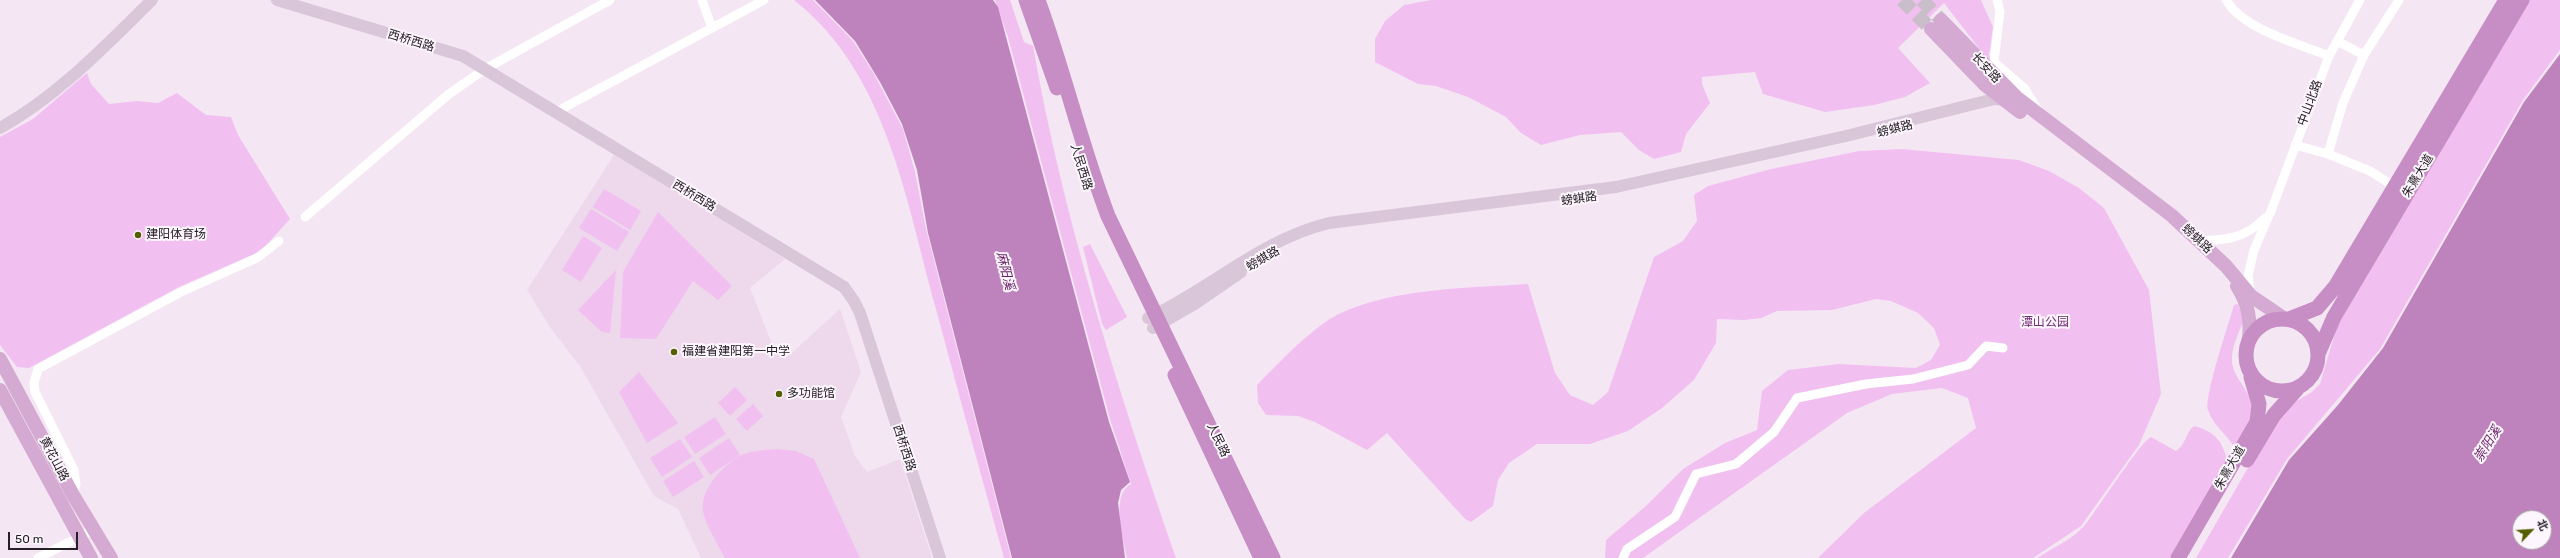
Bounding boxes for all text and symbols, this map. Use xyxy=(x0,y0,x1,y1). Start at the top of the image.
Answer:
street label: 西桥西路 xyxy=(386,27,436,55)
street label: 长安路 xyxy=(1968,50,2004,86)
street label: 中山北路 xyxy=(2295,78,2325,128)
street label: 螃蜞路 xyxy=(1876,118,1914,140)
street label: 人民西路 xyxy=(1067,142,1095,192)
street label: 朱熹大道 xyxy=(2399,152,2437,200)
street label: 西桥西路 xyxy=(670,177,718,215)
street label: 螃蜞路 xyxy=(1560,189,1598,209)
street label: 螃蜞路 xyxy=(2179,221,2215,257)
place label: 建阳体育场 xyxy=(146,228,206,242)
marker: 建阳体育场 xyxy=(133,230,143,240)
street label: 螃蜞路 xyxy=(1244,244,1282,274)
water label: 麻阳溪 xyxy=(993,250,1017,292)
park label: 潭山公园 xyxy=(2021,316,2069,330)
place label: 福建省建阳第一中学 xyxy=(682,345,790,359)
marker: 福建省建阳第一中学 xyxy=(669,347,679,357)
place label: 多功能馆 xyxy=(787,387,835,401)
marker: 多功能馆 xyxy=(774,389,784,399)
street label: 人民路 xyxy=(1204,421,1232,459)
street label: 西桥西路 xyxy=(890,423,918,473)
water label: 崇阳溪 xyxy=(2471,423,2505,465)
street label: 黄花山路 xyxy=(36,434,72,484)
street label: 朱熹大道 xyxy=(2212,444,2248,492)
north arrow xyxy=(2512,510,2552,550)
text: 北 xyxy=(2534,517,2551,533)
scale bar xyxy=(10,524,80,550)
text: 50 m xyxy=(15,532,43,546)

